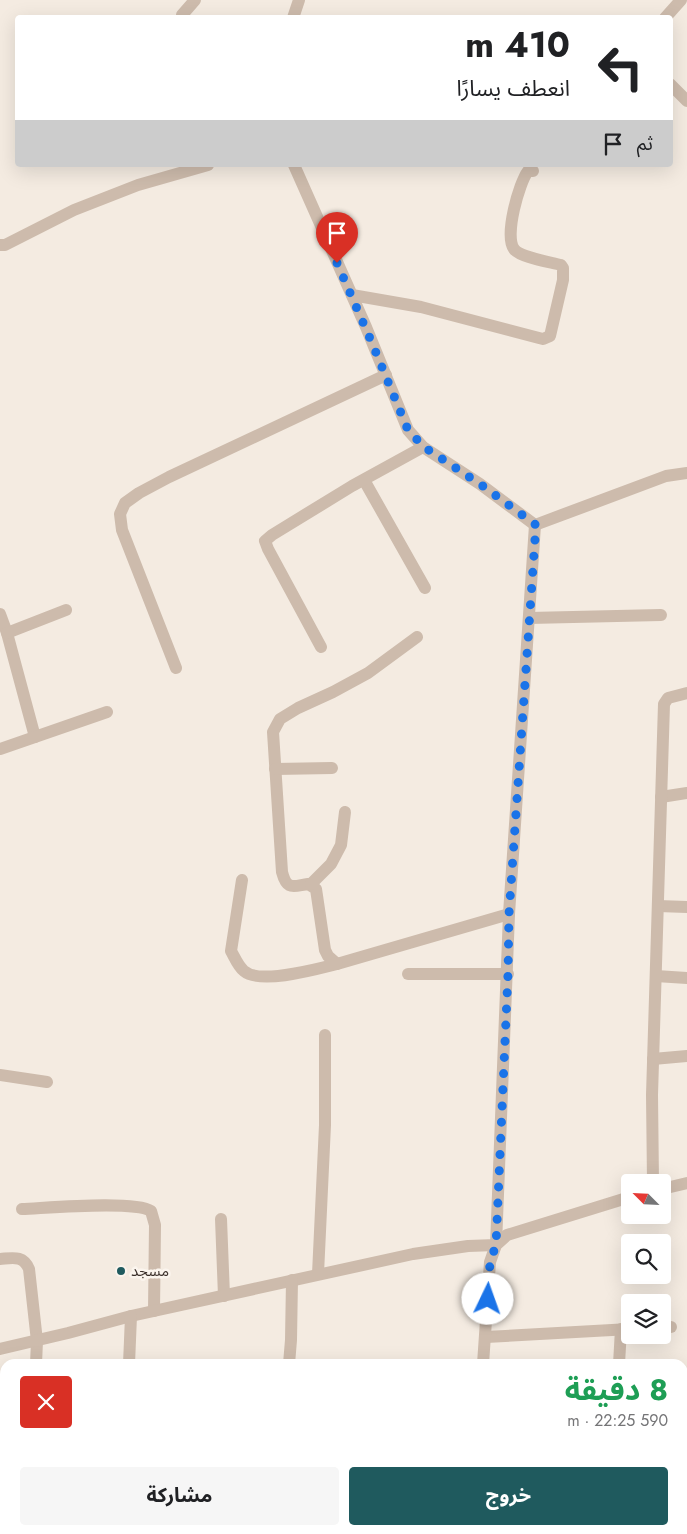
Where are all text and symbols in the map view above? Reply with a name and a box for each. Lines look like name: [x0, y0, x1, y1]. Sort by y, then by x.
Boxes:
text: 410 m: [465, 20, 570, 70]
icon: left: [588, 35, 653, 100]
text: انعطف يسارًا: [457, 72, 570, 104]
icon: arrive: [599, 130, 627, 158]
text: ثم: [637, 130, 653, 157]
pin: [316, 212, 358, 263]
icon: arrive: [323, 219, 351, 247]
north arrow: [621, 1174, 671, 1224]
map controls: [621, 1174, 671, 1344]
button: search: [621, 1234, 671, 1284]
place label: مسجد: [131, 1260, 169, 1282]
marker: مسجد: [115, 1265, 127, 1277]
position arrow: [461, 1272, 513, 1324]
button: layers: [621, 1294, 671, 1344]
text: 8 دقيقة: [565, 1368, 668, 1411]
button: close: [20, 1376, 72, 1428]
text: 590 m · 22:25: [567, 1409, 668, 1432]
button: مشاركة: [20, 1467, 339, 1525]
button: خروج: [349, 1467, 668, 1525]

